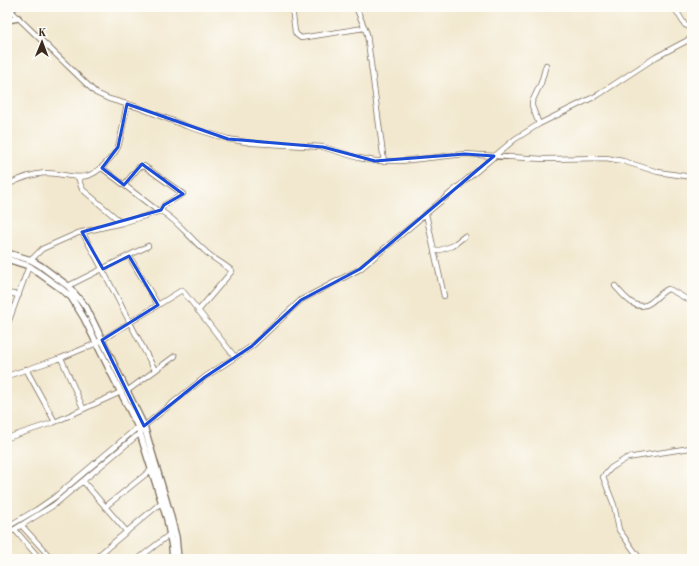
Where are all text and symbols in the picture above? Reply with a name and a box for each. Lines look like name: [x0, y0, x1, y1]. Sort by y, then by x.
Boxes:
north arrow: [22, 22, 62, 62]
text: K: [38, 28, 47, 39]

